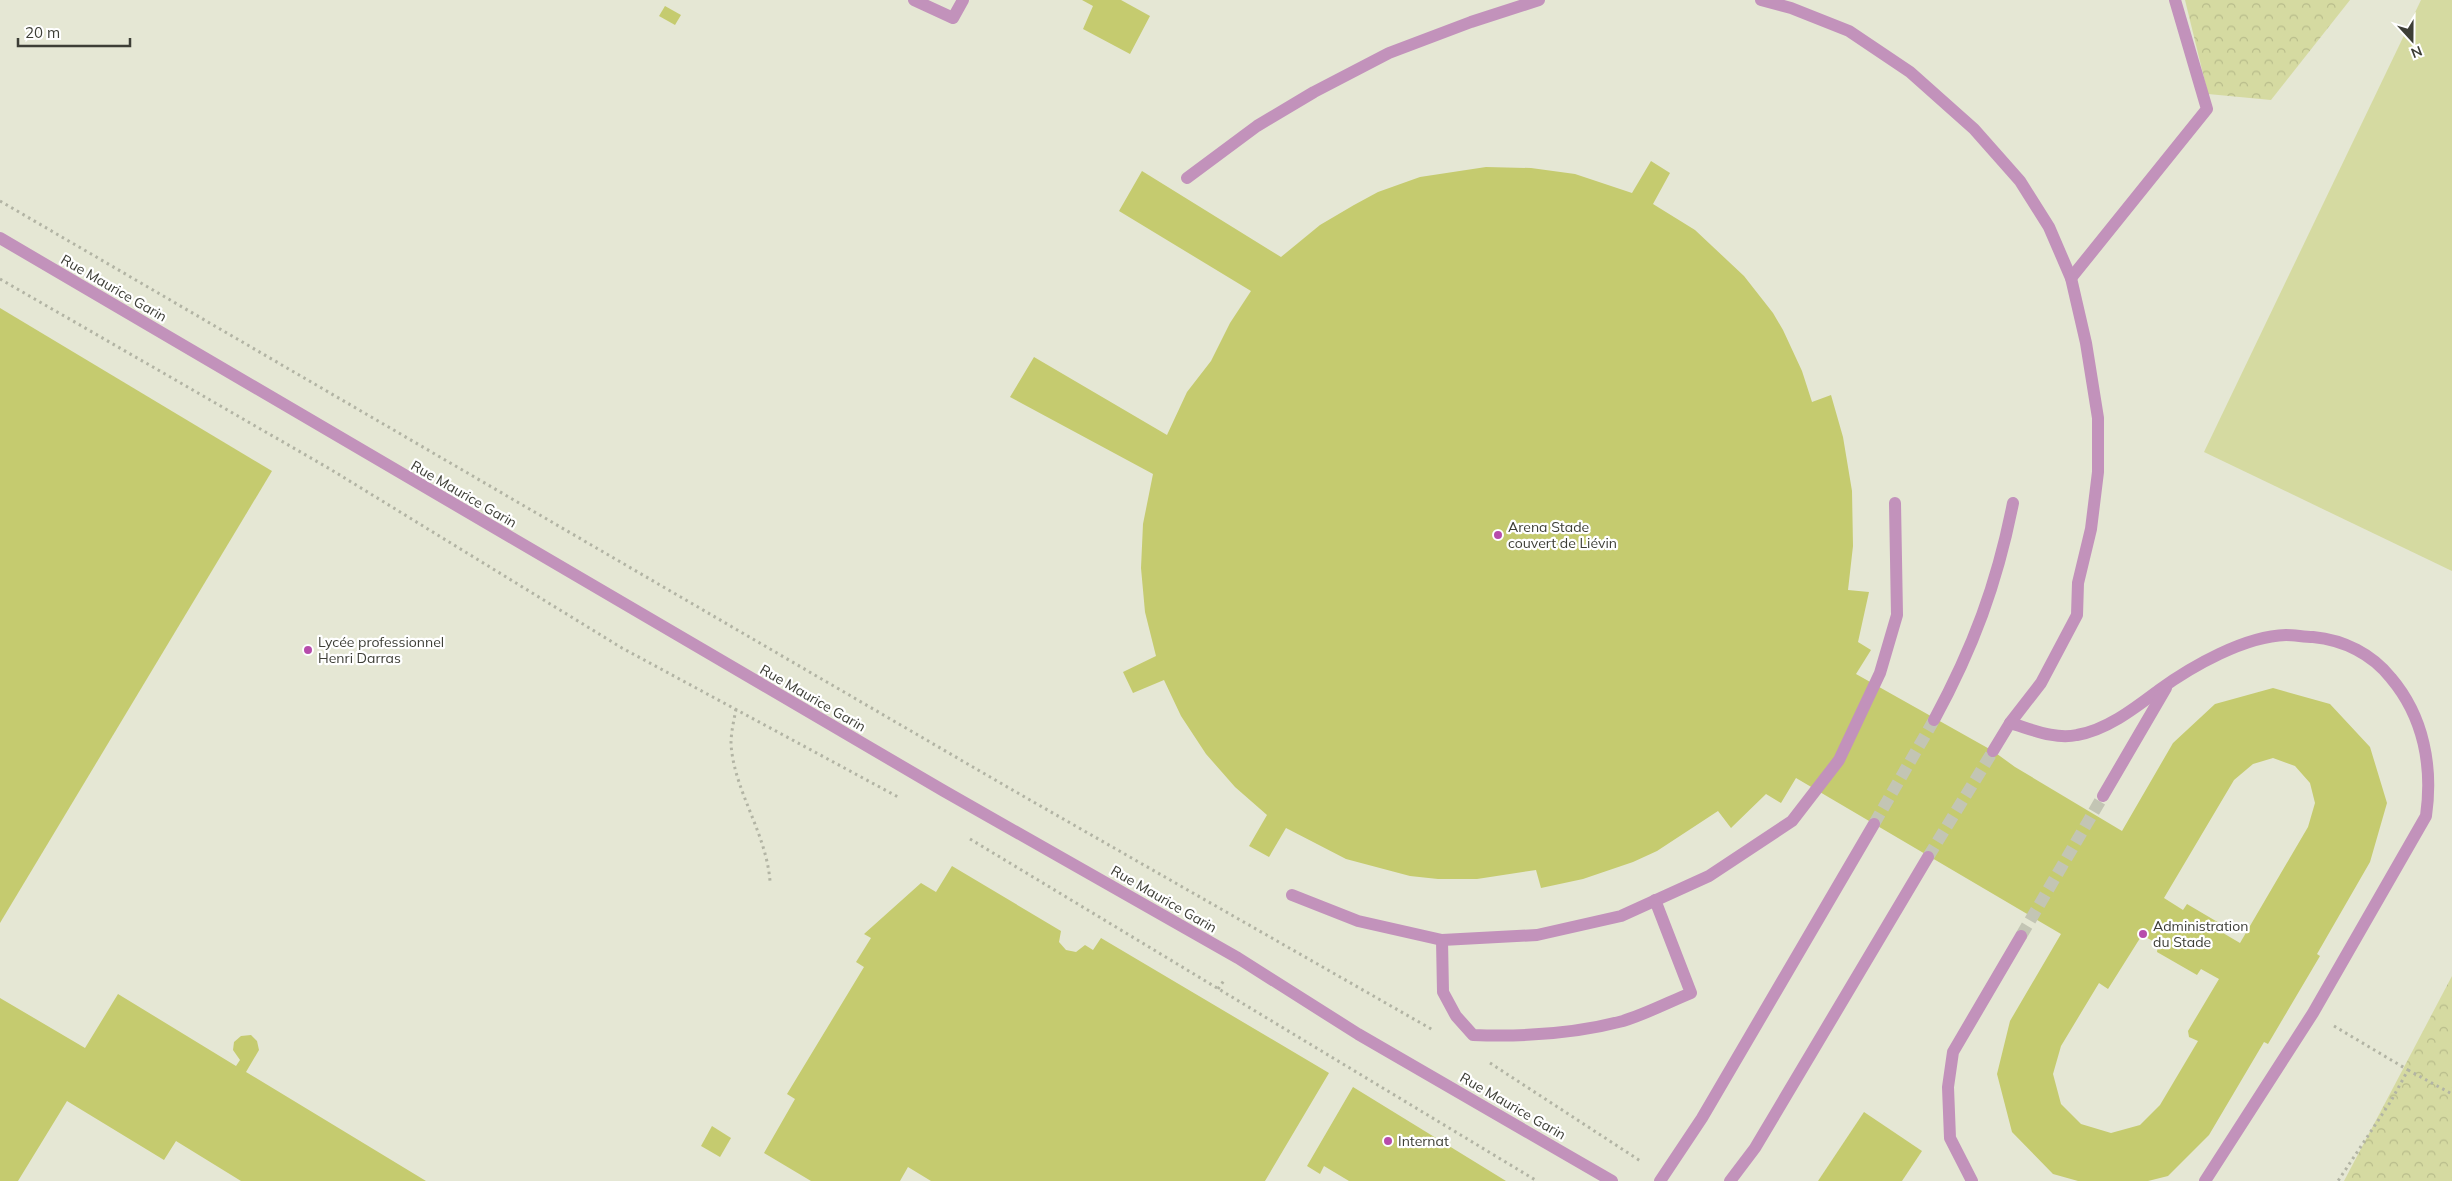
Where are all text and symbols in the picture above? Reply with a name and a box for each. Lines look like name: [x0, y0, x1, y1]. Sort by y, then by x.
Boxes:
scale bar: [18, 15, 130, 47]
north arrow: [2387, 15, 2437, 65]
text: 20 m: [25, 23, 60, 42]
text: N: [2408, 42, 2425, 62]
street label: Rue Maurice Garin: [58, 250, 170, 326]
street label: Rue Maurice Garin: [408, 456, 520, 532]
place label: Arena Stade couvert de Liévin: [1508, 518, 1617, 552]
marker: Arena Stade couvert de Liévin: [1492, 529, 1504, 541]
place label: Lycée professionnel Henri Darras: [318, 633, 444, 667]
marker: Lycée professionnel Henri Darras: [302, 644, 314, 656]
street label: Rue Maurice Garin: [757, 660, 869, 736]
street label: Rue Maurice Garin: [1108, 861, 1220, 937]
place label: Administration du Stade: [2153, 917, 2248, 951]
marker: Administration du Stade: [2137, 928, 2149, 940]
street label: Rue Maurice Garin: [1457, 1068, 1569, 1144]
place label: Internat: [1398, 1132, 1449, 1150]
marker: Internat: [1382, 1135, 1394, 1147]

